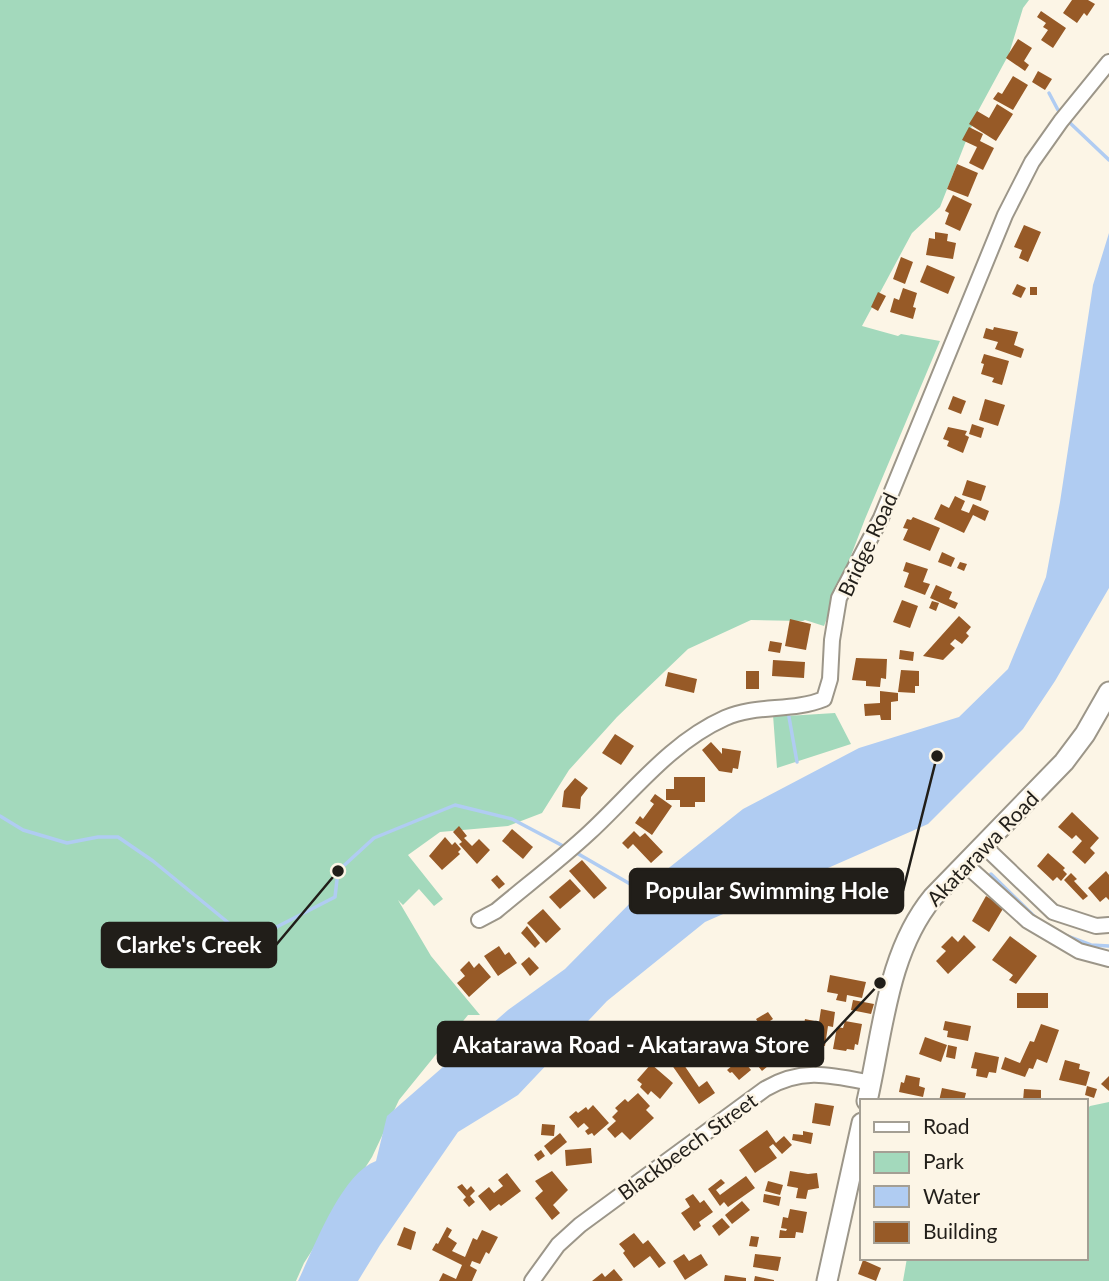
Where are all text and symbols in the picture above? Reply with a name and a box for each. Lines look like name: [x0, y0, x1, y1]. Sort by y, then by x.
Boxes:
street label: Bridge Road: [832, 488, 902, 600]
street label: Akatarawa Road: [921, 785, 1043, 911]
callout: Popular Swimming Hole: [630, 869, 903, 913]
text: Popular Swimming Hole: [645, 876, 889, 904]
callout: Clarke's Creek: [102, 923, 276, 967]
text: Clarke's Creek: [116, 930, 262, 958]
callout: Akatarawa Road - Akatarawa Store: [438, 1022, 823, 1066]
text: Akatarawa Road - Akatarawa Store: [452, 1030, 809, 1058]
street label: Blackbeech Street: [613, 1087, 762, 1205]
legend: [860, 1099, 1088, 1260]
text: Road: [923, 1113, 970, 1138]
text: Park: [923, 1148, 964, 1173]
text: Water: [923, 1183, 980, 1208]
text: Building: [923, 1218, 998, 1243]

